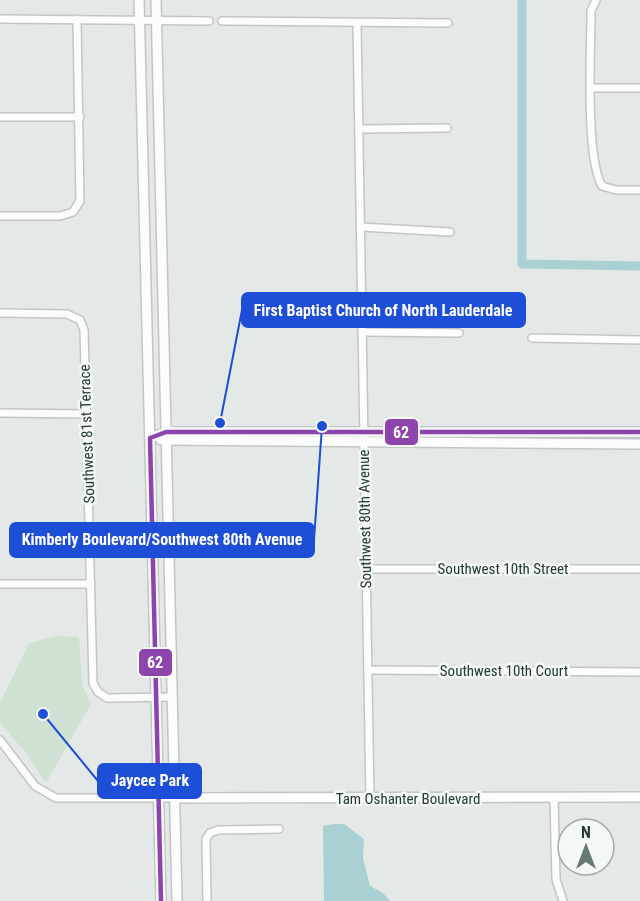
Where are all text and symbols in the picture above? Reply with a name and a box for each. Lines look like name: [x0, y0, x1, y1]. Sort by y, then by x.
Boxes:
callout: First Baptist Church of North Lauderdale: [242, 293, 525, 327]
text: First Baptist Church of North Lauderdale: [254, 301, 513, 320]
street label: Southwest 81st Terrace: [76, 364, 98, 504]
line badge: 62: [384, 418, 419, 446]
text: 62: [393, 423, 409, 442]
street label: Southwest 80th Avenue: [355, 449, 375, 589]
callout: Kimberly Boulevard/Southwest 80th Avenue: [10, 523, 314, 557]
text: Kimberly Boulevard/Southwest 80th Avenue: [22, 530, 303, 549]
street label: Southwest 10th Street: [438, 560, 568, 578]
line badge: 62: [138, 648, 173, 677]
text: 62: [147, 653, 163, 672]
street label: Southwest 10th Court: [440, 662, 568, 680]
callout: Jaycee Park: [98, 764, 201, 798]
text: Jaycee Park: [111, 771, 189, 790]
street label: Tam Oshanter Boulevard: [336, 790, 480, 808]
north arrow: [556, 817, 616, 877]
text: N: [581, 823, 591, 842]

